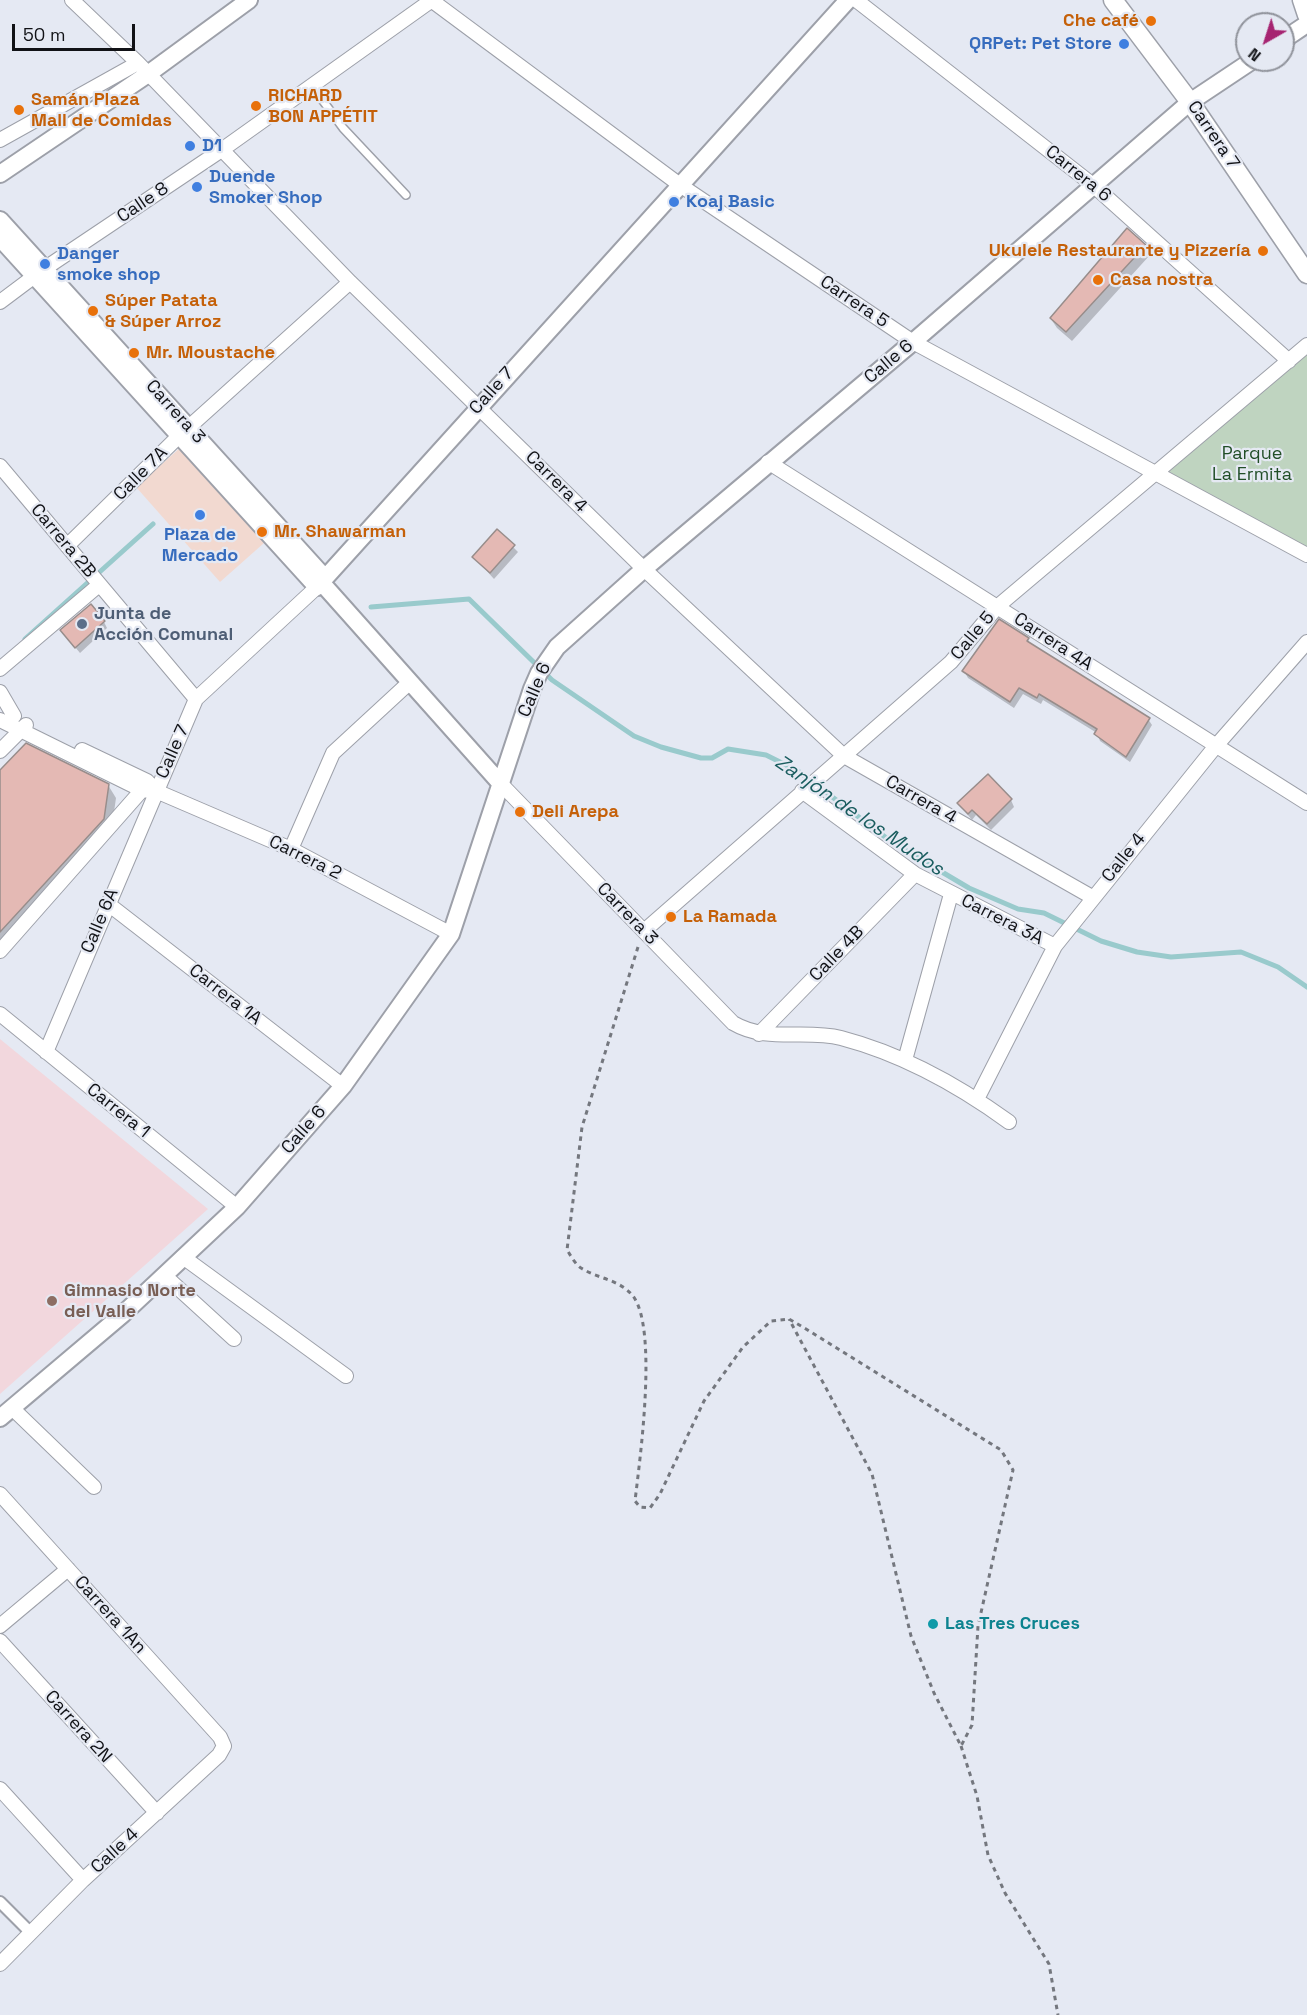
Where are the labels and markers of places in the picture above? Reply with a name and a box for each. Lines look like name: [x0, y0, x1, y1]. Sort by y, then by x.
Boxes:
place label: Che café: [1063, 10, 1139, 32]
marker: Che café: [1144, 14, 1158, 28]
place label: QRPet: Pet Store: [969, 33, 1112, 55]
marker: QRPet: Pet Store: [1117, 37, 1131, 51]
place label: RICHARD BON APPÉTIT: [268, 85, 378, 128]
place label: Samán Plaza Mall de Comidas: [31, 89, 172, 132]
marker: RICHARD BON APPÉTIT: [249, 99, 263, 113]
marker: Samán Plaza Mall de Comidas: [12, 103, 26, 117]
place label: D1: [202, 135, 222, 157]
marker: D1: [183, 139, 197, 153]
place label: Duende Smoker Shop: [209, 166, 322, 208]
marker: Duende Smoker Shop: [190, 180, 204, 194]
place label: Koaj Basic: [686, 191, 775, 213]
marker: Koaj Basic: [667, 195, 681, 209]
place label: Ukulele Restaurante y Pizzería: [989, 240, 1251, 262]
place label: Danger smoke shop: [57, 243, 160, 286]
marker: Ukulele Restaurante y Pizzería: [1256, 244, 1270, 258]
marker: Danger smoke shop: [38, 257, 52, 271]
place label: Casa nostra: [1110, 269, 1213, 291]
marker: Casa nostra: [1091, 273, 1105, 287]
place label: Súper Patata & Súper Arroz: [105, 290, 221, 332]
marker: Súper Patata & Súper Arroz: [86, 304, 100, 318]
place label: Mr. Moustache: [146, 342, 275, 364]
marker: Mr. Moustache: [127, 346, 141, 360]
marker: Plaza de Mercado: [193, 508, 207, 522]
place label: Mr. Shawarman: [274, 521, 406, 543]
place label: Plaza de Mercado: [162, 524, 238, 566]
marker: Mr. Shawarman: [255, 525, 269, 539]
place label: Junta de Acción Comunal: [94, 603, 233, 646]
marker: Junta de Acción Comunal: [75, 617, 89, 631]
place label: Deli Arepa: [532, 801, 619, 823]
marker: Deli Arepa: [513, 805, 527, 819]
place label: La Ramada: [683, 906, 777, 928]
marker: La Ramada: [664, 910, 678, 924]
place label: Gimnasio Norte del Valle: [64, 1280, 196, 1322]
marker: Gimnasio Norte del Valle: [45, 1294, 59, 1308]
place label: Las Tres Cruces: [945, 1613, 1080, 1635]
marker: Las Tres Cruces: [926, 1617, 940, 1631]

